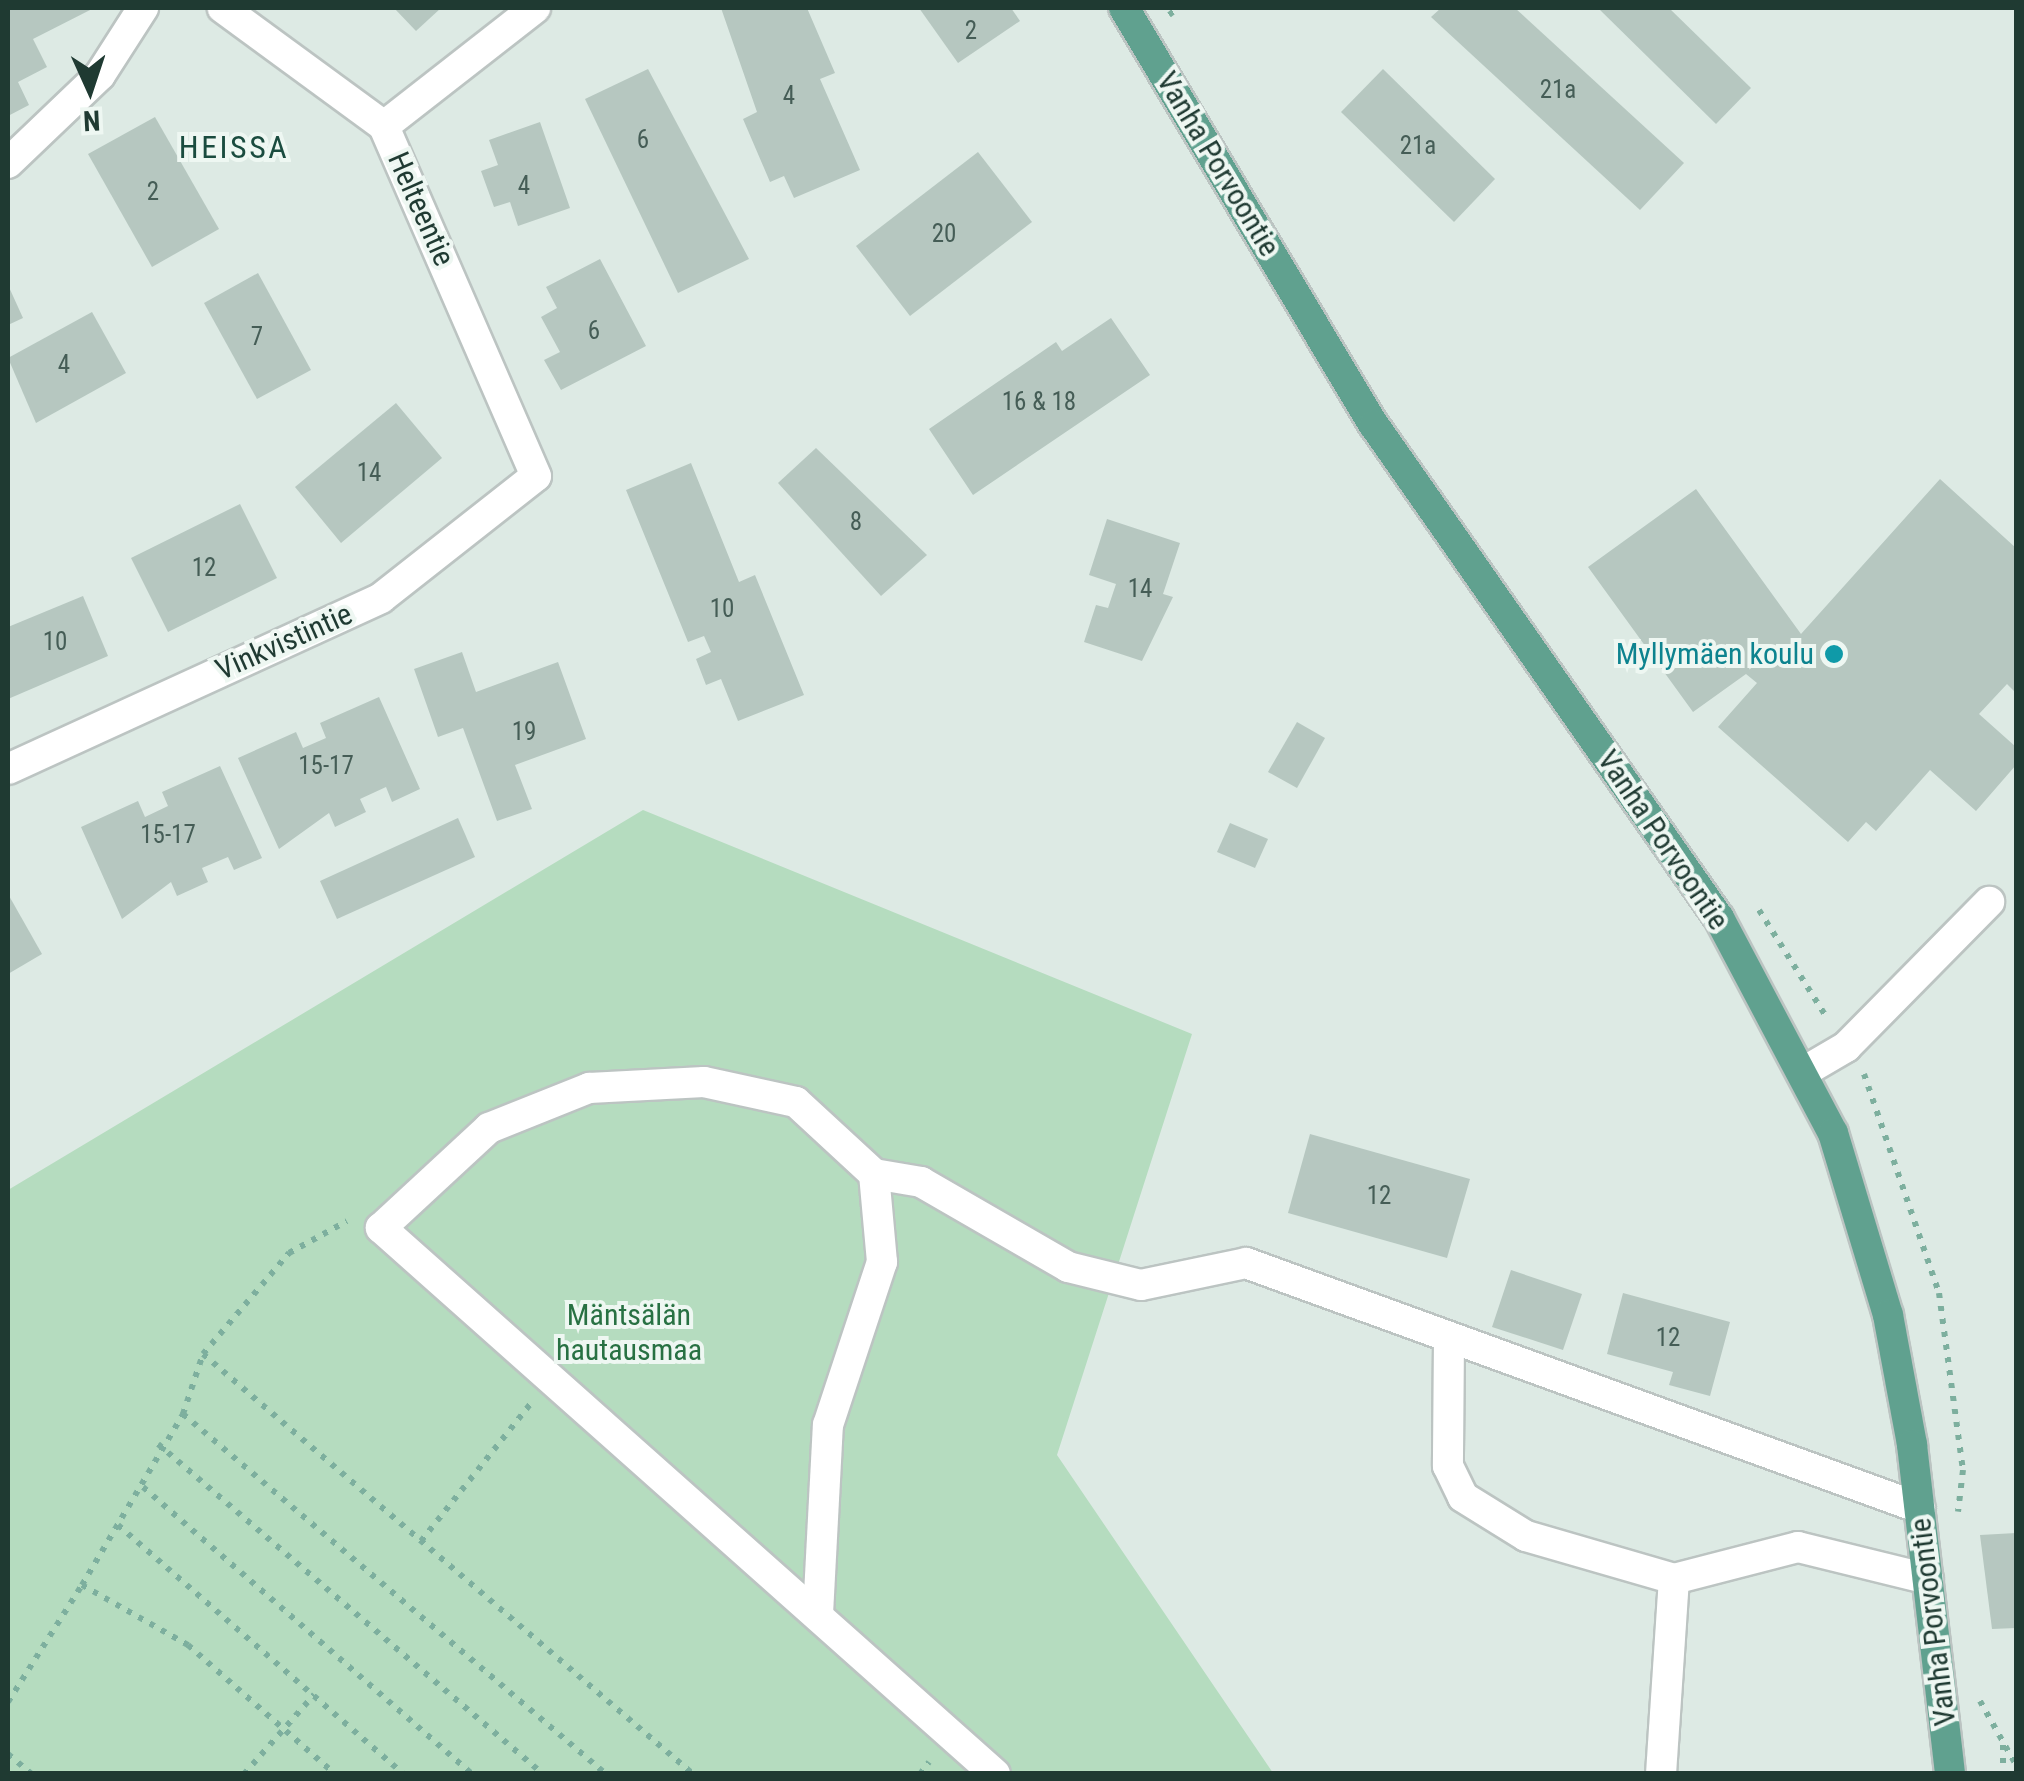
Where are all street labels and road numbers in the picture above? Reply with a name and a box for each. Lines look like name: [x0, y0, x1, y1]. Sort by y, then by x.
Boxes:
street label: Vanha Porvoontie: [1149, 65, 1287, 263]
street label: Helteentie: [380, 146, 462, 272]
street label: Vinkvistintie: [210, 596, 358, 688]
street label: Vanha Porvoontie: [1590, 743, 1736, 937]
street label: Vanha Porvoontie: [1902, 1516, 1964, 1728]

